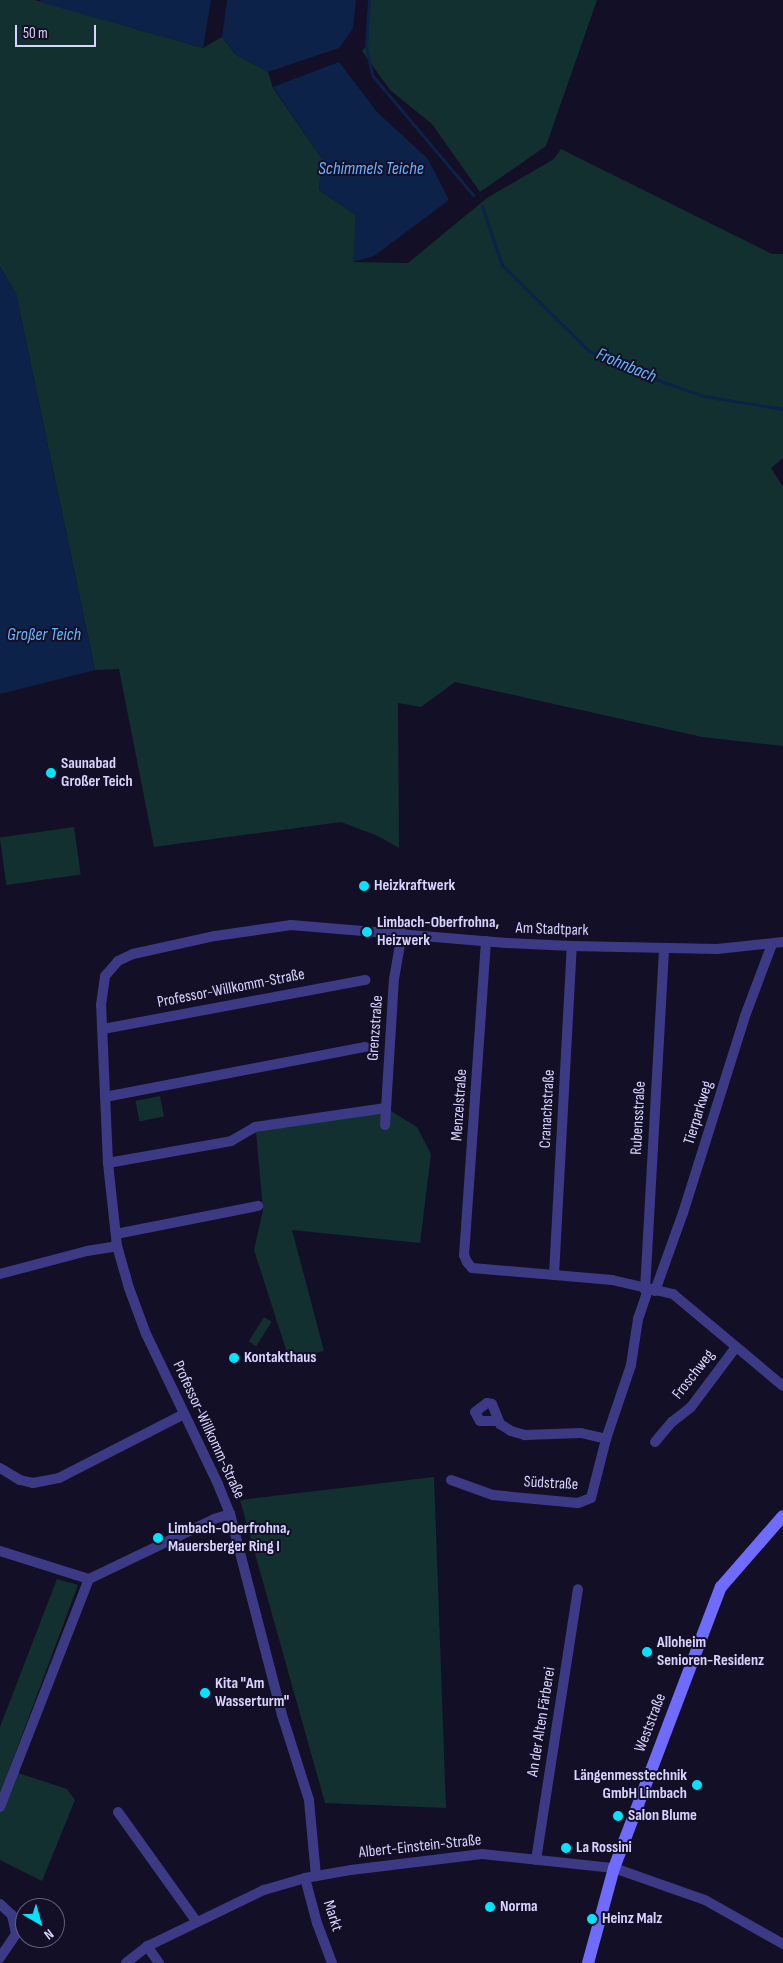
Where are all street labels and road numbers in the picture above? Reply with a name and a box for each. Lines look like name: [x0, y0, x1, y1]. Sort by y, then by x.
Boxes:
street label: Am Stadtpark: [515, 919, 589, 941]
street label: Professor-Willkomm-Straße: [156, 965, 306, 1013]
street label: Grenzstraße: [364, 995, 388, 1061]
street label: Menzelstraße: [448, 1068, 472, 1142]
street label: Cranachstraße: [536, 1069, 560, 1149]
street label: Tierparkweg: [680, 1079, 718, 1147]
street label: Rubensstraße: [627, 1081, 651, 1155]
street label: Froschweg: [669, 1346, 719, 1404]
street label: Professor-Willkomm-Straße: [168, 1358, 248, 1502]
street label: Südstraße: [523, 1473, 579, 1495]
street label: An der Alten Färberei: [524, 1666, 560, 1778]
street label: Weststraße: [631, 1691, 671, 1755]
street label: Albert-Einstein-Straße: [358, 1831, 482, 1863]
street label: Markt: [318, 1898, 346, 1934]

